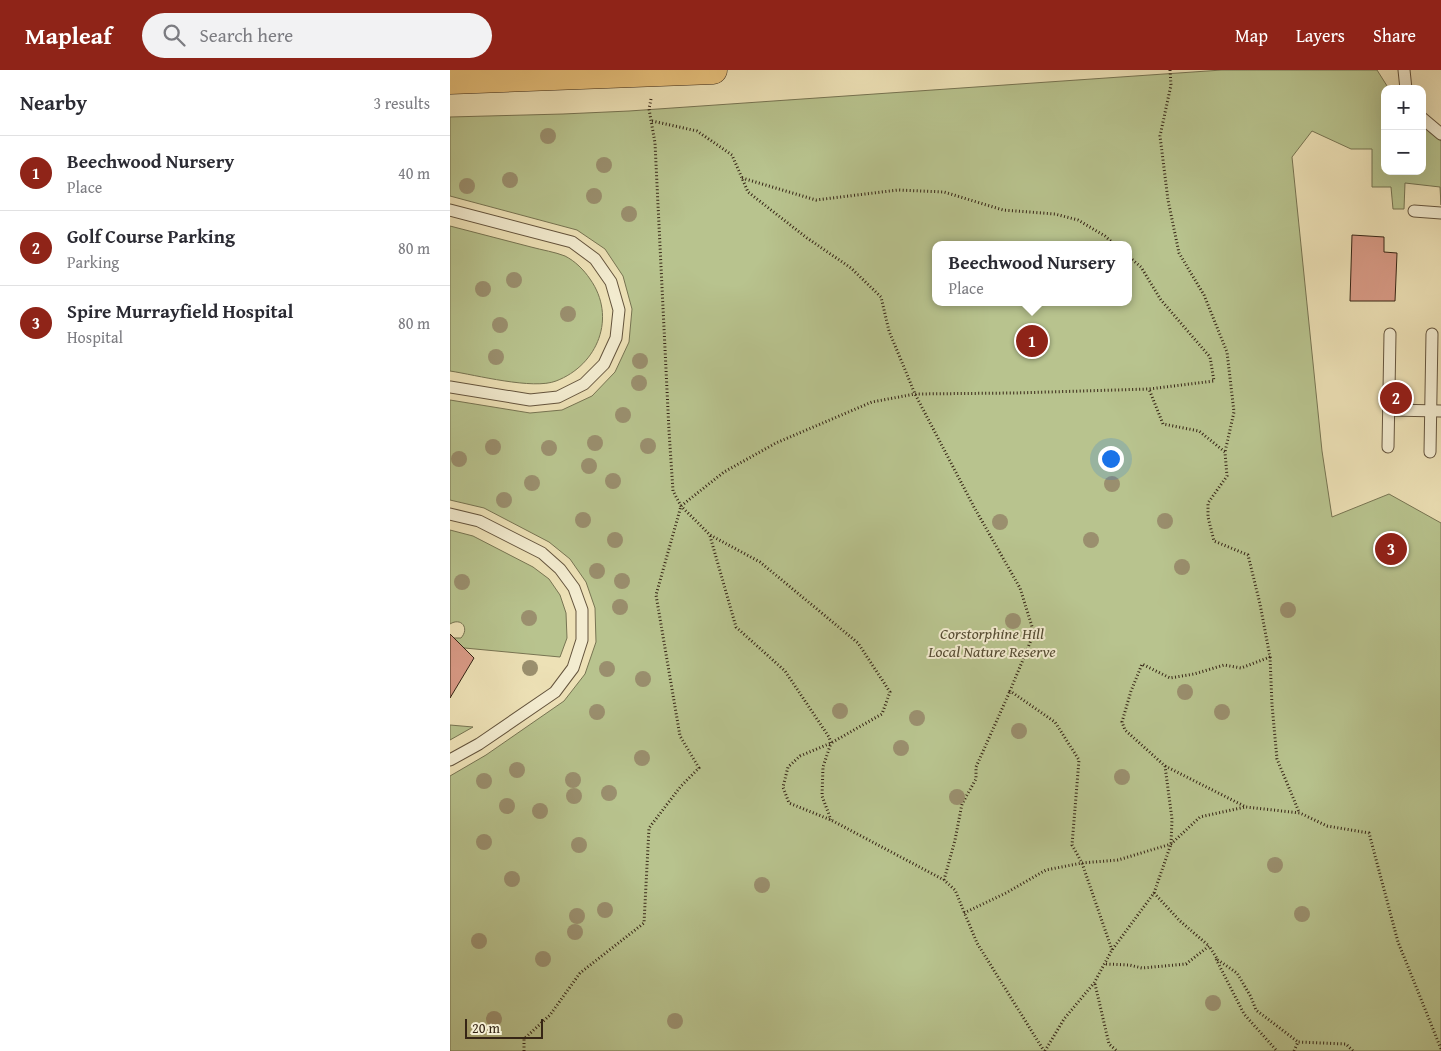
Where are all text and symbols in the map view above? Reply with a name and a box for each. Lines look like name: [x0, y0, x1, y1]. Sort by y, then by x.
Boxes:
search box: [142, 13, 492, 58]
text: Mapleaf: [25, 18, 112, 53]
icon: search: [160, 21, 188, 49]
text: Search here: [200, 21, 293, 49]
text: Map: [1235, 22, 1268, 49]
text: Layers: [1296, 22, 1345, 49]
text: Share: [1373, 22, 1416, 49]
map controls: [1381, 85, 1426, 175]
button: +: [1381, 85, 1426, 130]
text: Nearby: [20, 87, 87, 118]
text: 3 results: [373, 91, 430, 115]
button: −: [1381, 130, 1426, 175]
text: Beechwood Nursery: [67, 147, 234, 175]
text: 1: [32, 161, 40, 185]
text: 40 m: [398, 161, 430, 185]
text: Place: [67, 175, 102, 199]
text: Golf Course Parking: [67, 222, 235, 250]
text: 2: [32, 236, 40, 260]
text: 80 m: [398, 236, 430, 260]
popup: [932, 241, 1132, 306]
text: Beechwood Nursery: [948, 248, 1116, 276]
text: Parking: [67, 250, 119, 274]
text: Place: [948, 276, 984, 300]
text: Spire Murrayfield Hospital: [67, 297, 293, 325]
text: 3: [32, 311, 40, 335]
text: 80 m: [398, 311, 430, 335]
pin: 1: [1016, 322, 1048, 360]
text: Hospital: [67, 325, 123, 349]
pin: 2: [1380, 379, 1412, 417]
your location: [1098, 446, 1124, 472]
pin: 3: [1375, 530, 1407, 568]
park label: Corstorphine Hill Local Nature Reserve: [927, 621, 1056, 663]
scale bar: [465, 1016, 542, 1039]
text: 20 m: [472, 1018, 500, 1038]

